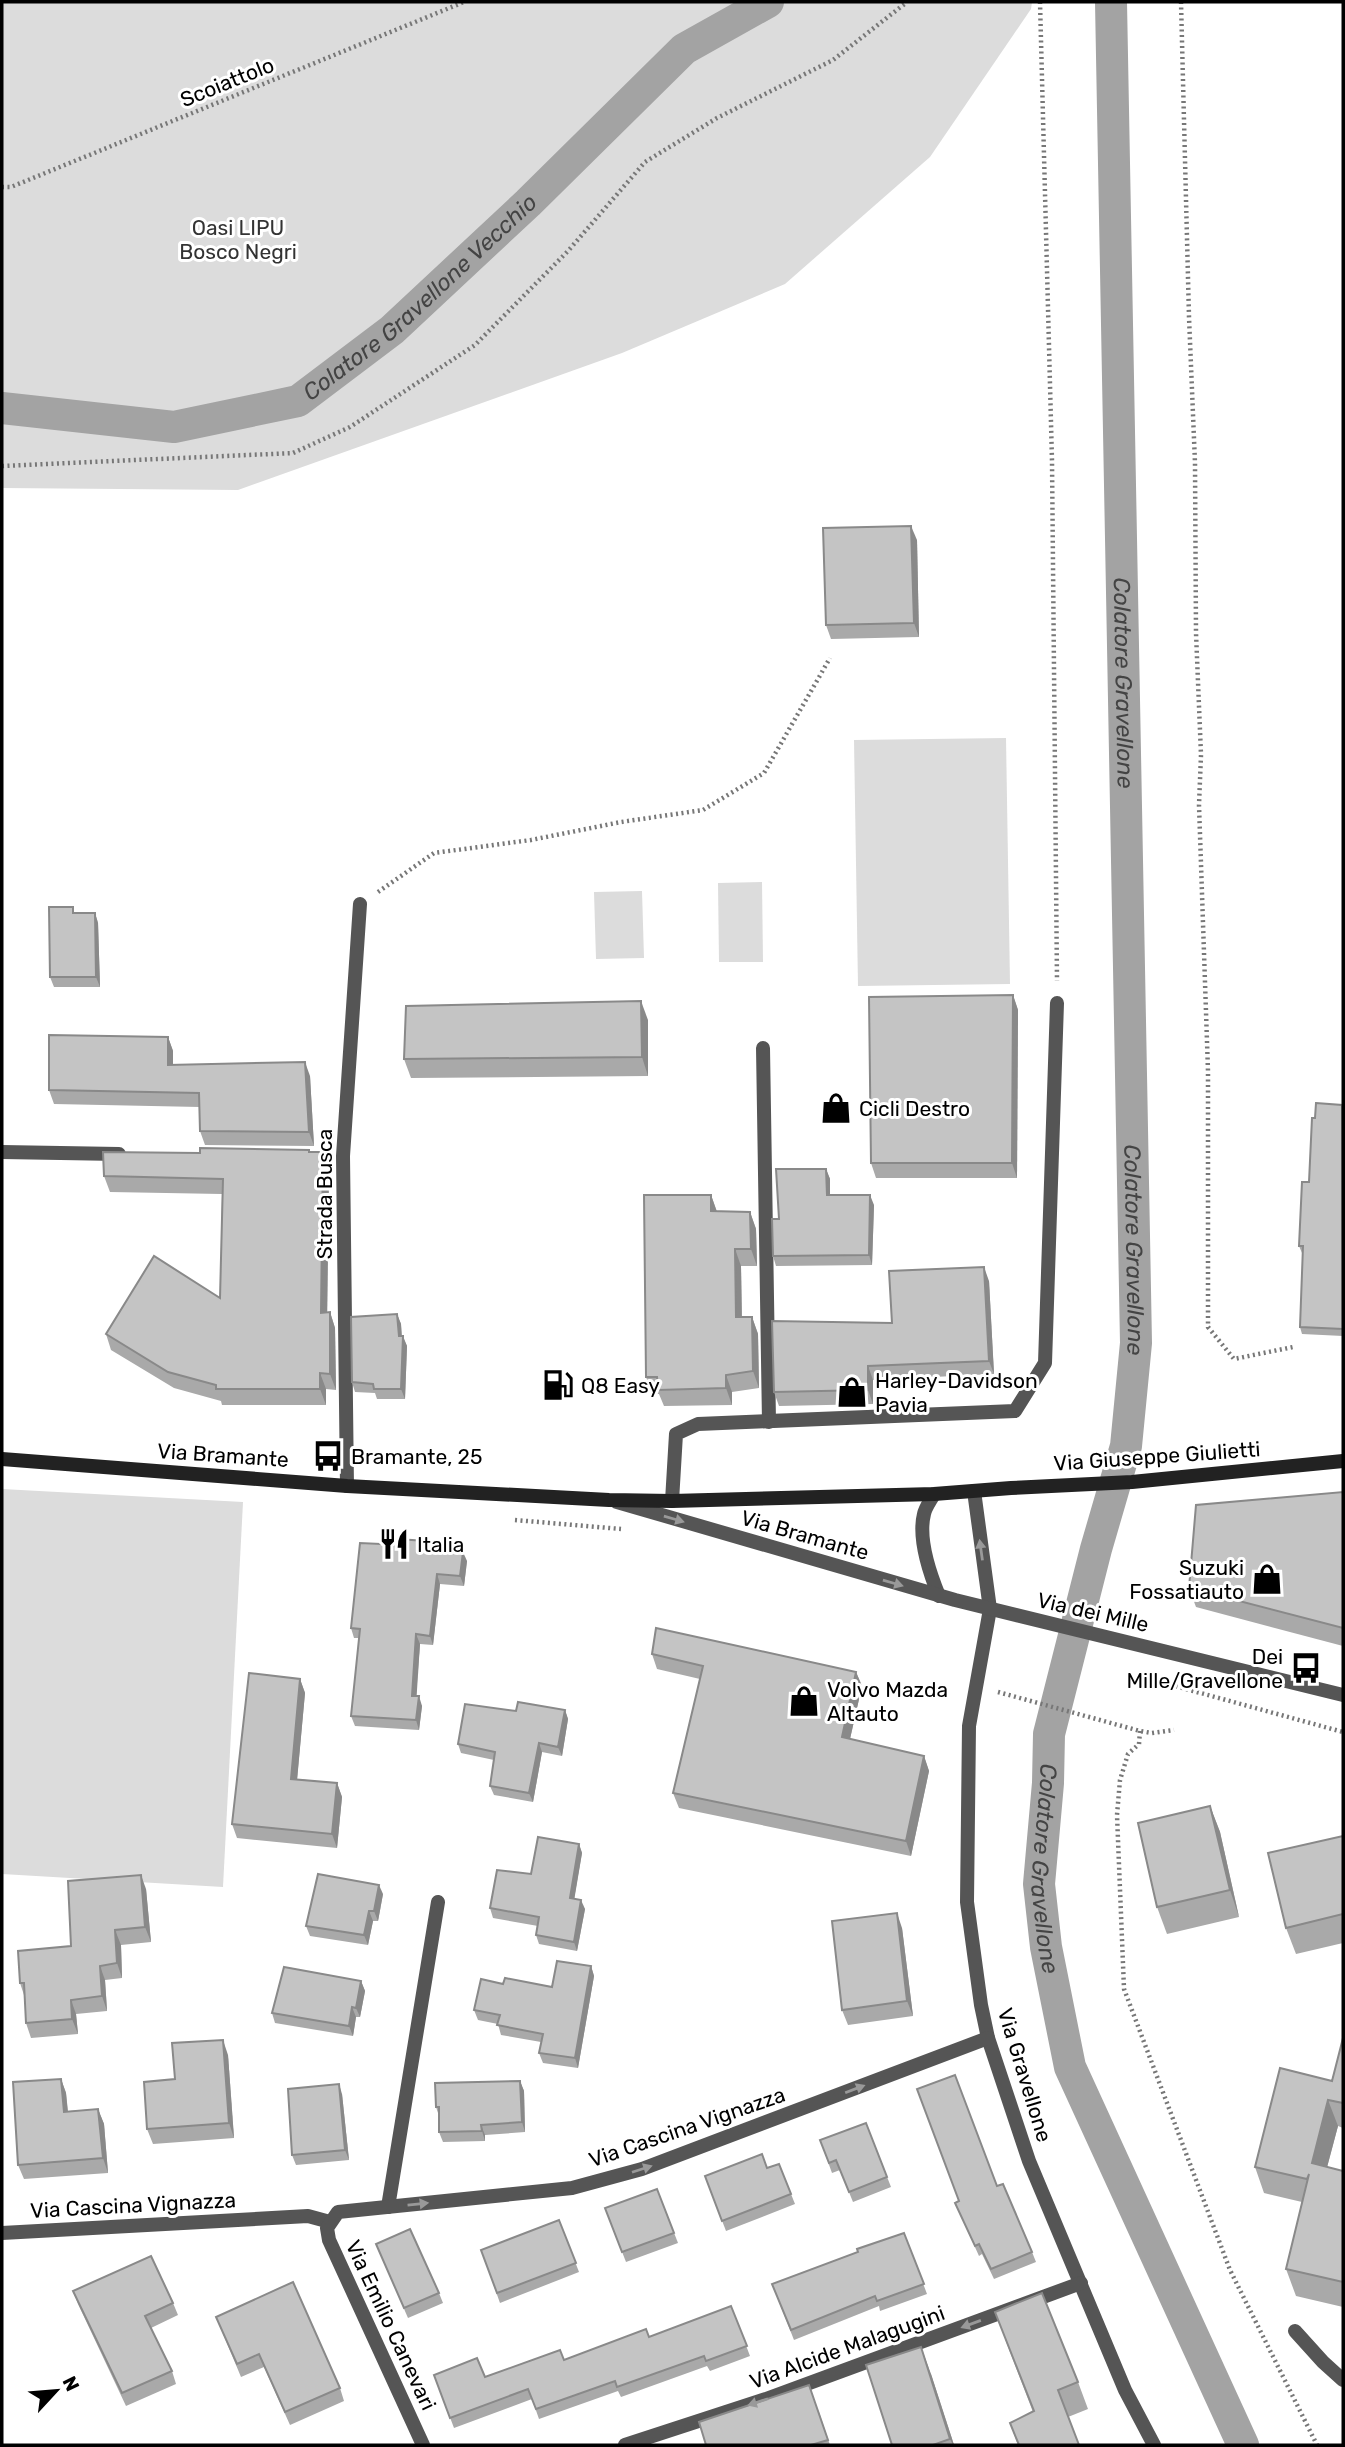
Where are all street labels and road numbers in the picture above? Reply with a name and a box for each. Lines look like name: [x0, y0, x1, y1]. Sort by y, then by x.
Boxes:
street label: Scoiattolo: [176, 52, 278, 112]
street label: Strada Busca: [312, 1129, 337, 1259]
street label: Via Giuseppe Giulietti: [1053, 1436, 1261, 1476]
street label: Via Bramante: [156, 1438, 290, 1472]
street label: Via Bramante: [738, 1505, 872, 1565]
street label: Via dei Mille: [1035, 1587, 1151, 1637]
street label: Via Gravellone: [993, 2005, 1057, 2145]
street label: Via Cascina Vignazza: [586, 2082, 788, 2172]
street label: Via Cascina Vignazza: [30, 2187, 236, 2223]
street label: Via Emilio Canevari: [341, 2236, 441, 2414]
street label: Via Alcide Malagugini: [746, 2300, 948, 2394]

